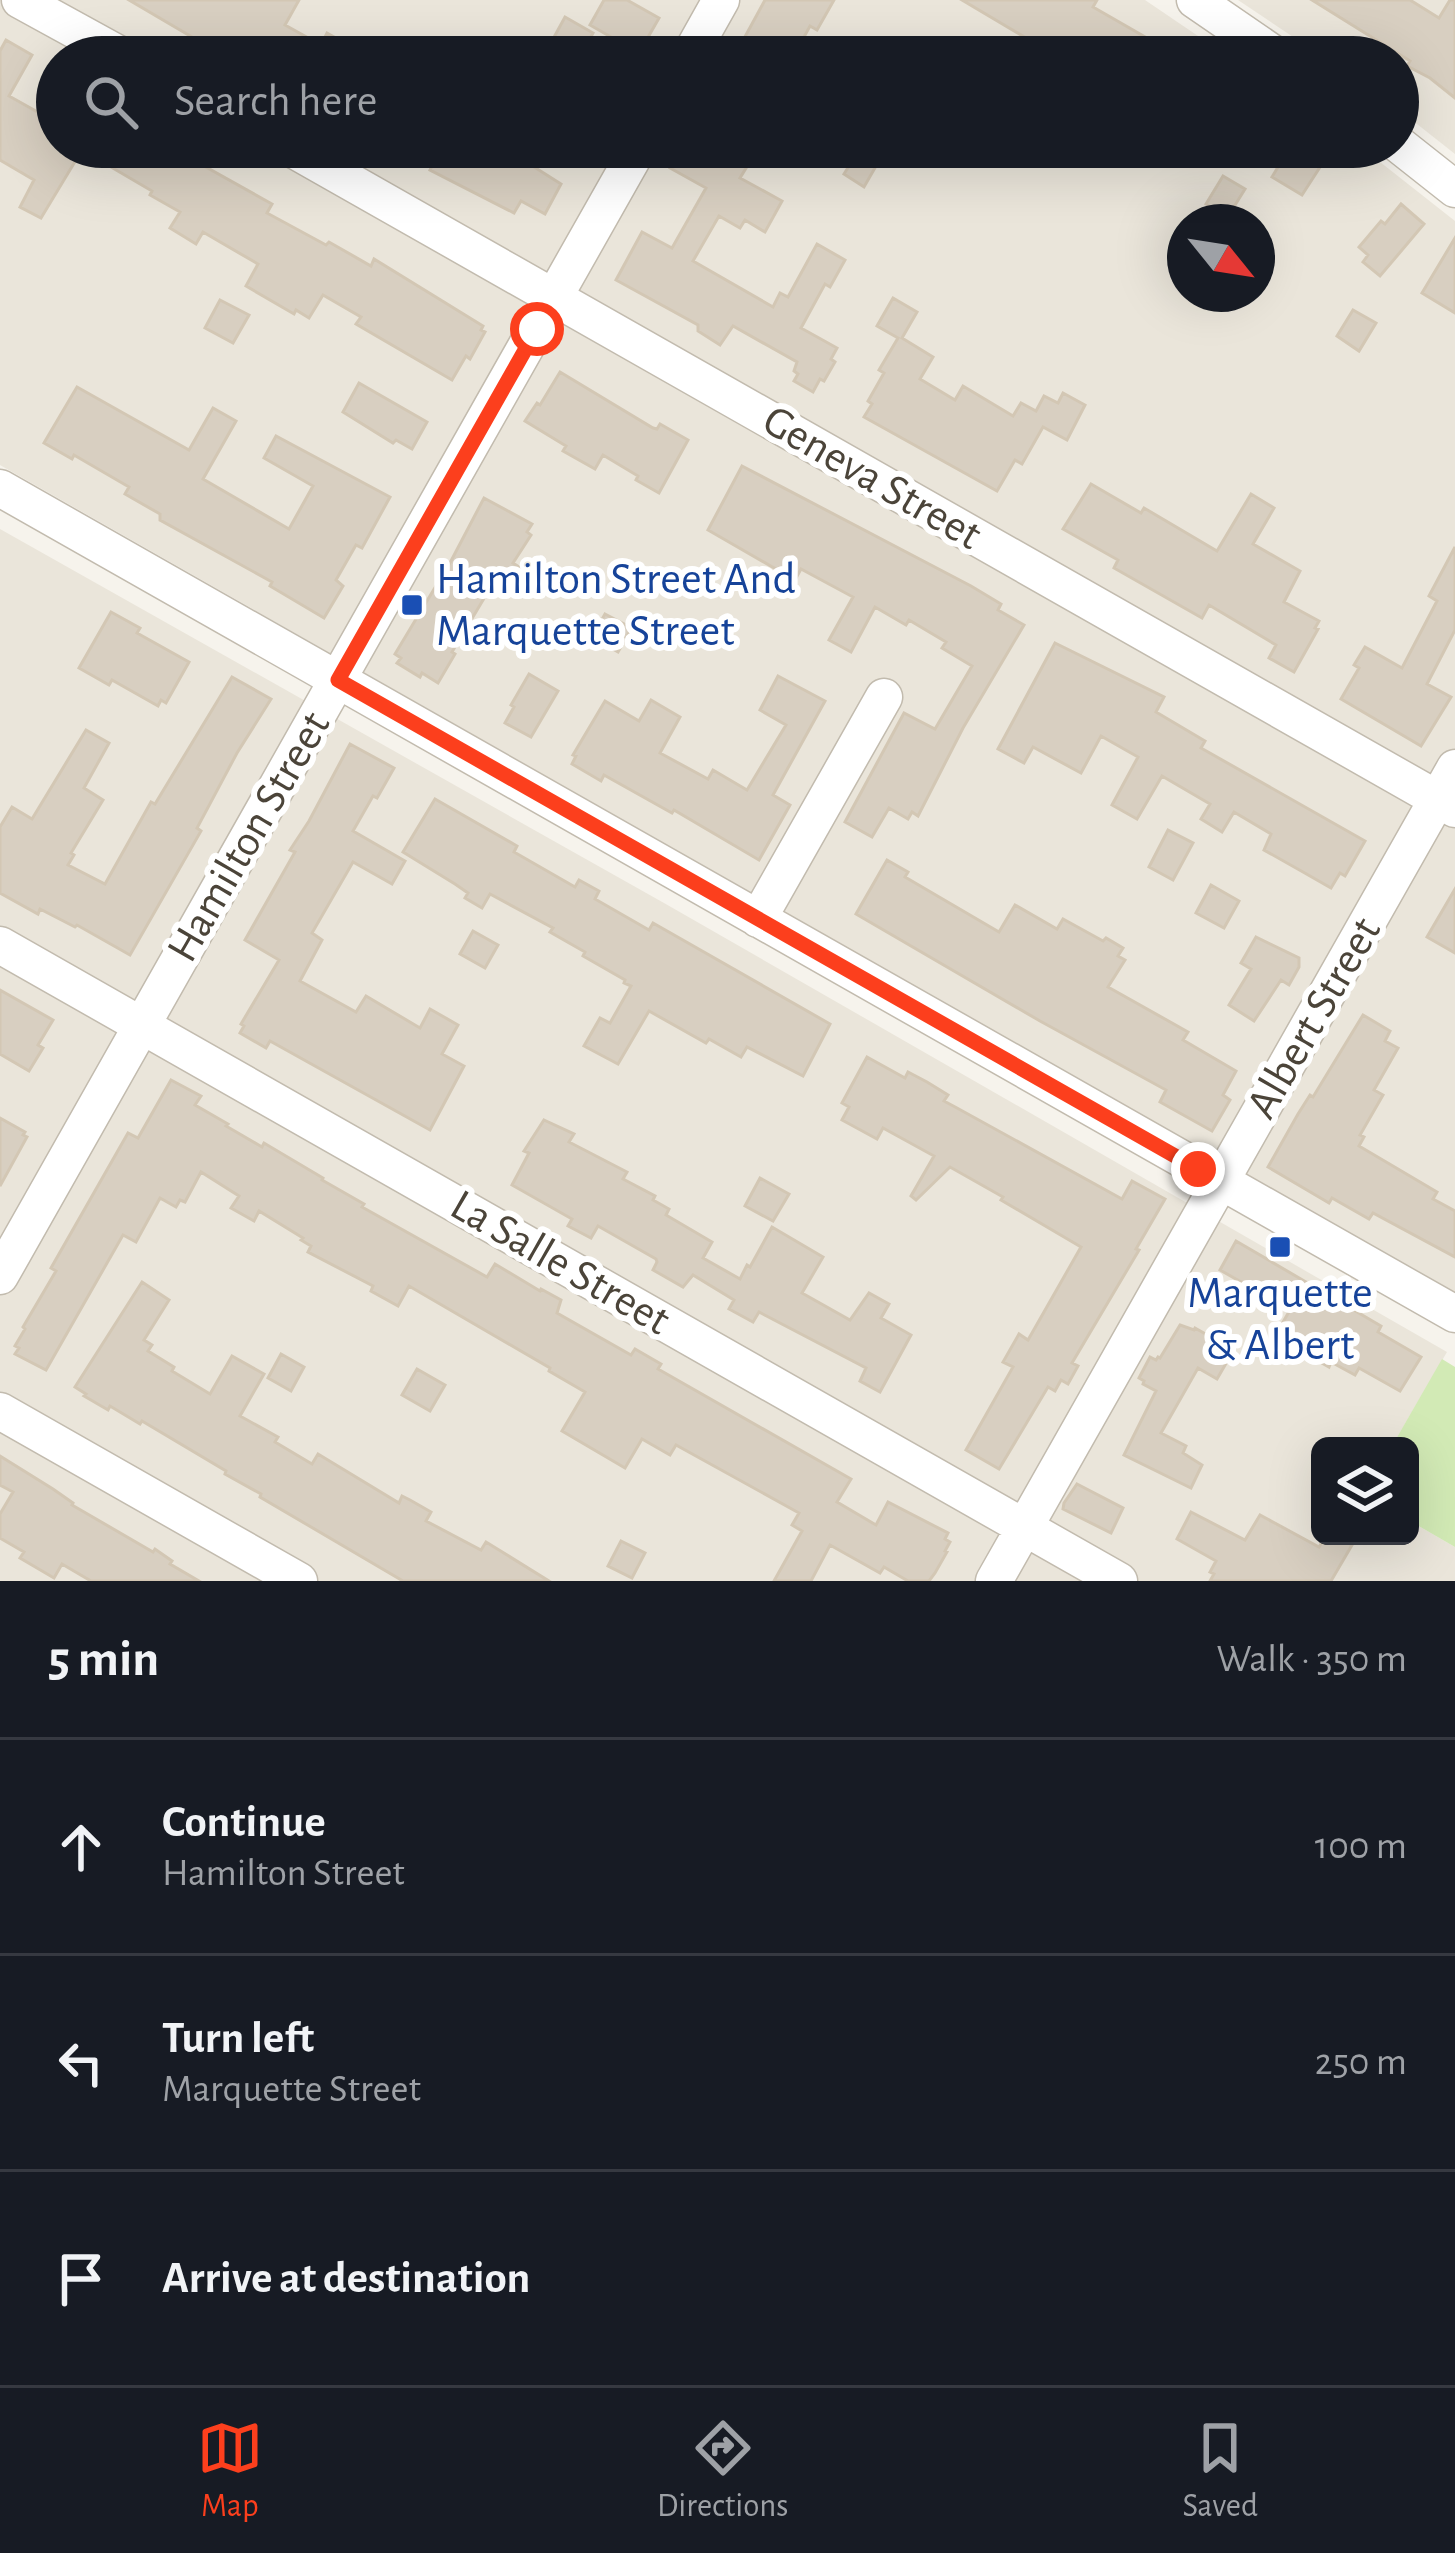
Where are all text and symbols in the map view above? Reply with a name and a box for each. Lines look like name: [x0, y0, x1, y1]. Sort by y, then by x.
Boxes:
search box: [36, 36, 1419, 168]
icon: search: [78, 69, 144, 135]
text: Search here: [174, 79, 377, 124]
north arrow: [1167, 204, 1275, 312]
route start: [510, 302, 564, 356]
street label: Geneva Street: [755, 398, 989, 558]
place label: Hamilton Street And Marquette Street: [436, 557, 796, 654]
marker: Hamilton Street And Marquette Street: [399, 592, 425, 618]
street label: Hamilton Street: [159, 704, 339, 970]
street label: Albert Street: [1239, 910, 1389, 1126]
route end: [1171, 1142, 1225, 1196]
street label: La Salle Street: [443, 1182, 677, 1344]
marker: Marquette & Albert: [1267, 1234, 1293, 1260]
place label: Marquette & Albert: [1187, 1271, 1373, 1368]
map controls: [1311, 1437, 1419, 1545]
button: layers: [1311, 1437, 1419, 1545]
text: 5 min: [48, 1634, 159, 1685]
text: Walk · 350 m: [1216, 1640, 1407, 1679]
text: Continue: [162, 1800, 326, 1845]
icon: ahead: [48, 1814, 114, 1880]
text: 100 m: [1315, 1827, 1407, 1866]
text: Hamilton Street: [162, 1854, 405, 1893]
text: Turn left: [162, 2016, 314, 2061]
icon: left: [48, 2030, 114, 2096]
text: 250 m: [1315, 2043, 1407, 2082]
text: Marquette Street: [162, 2070, 421, 2109]
icon: arrive: [48, 2246, 114, 2312]
text: Arrive at destination: [162, 2256, 530, 2301]
tab: Map: [197, 2415, 263, 2527]
tab: Directions: [657, 2415, 788, 2527]
tab: Saved: [1182, 2415, 1258, 2527]

